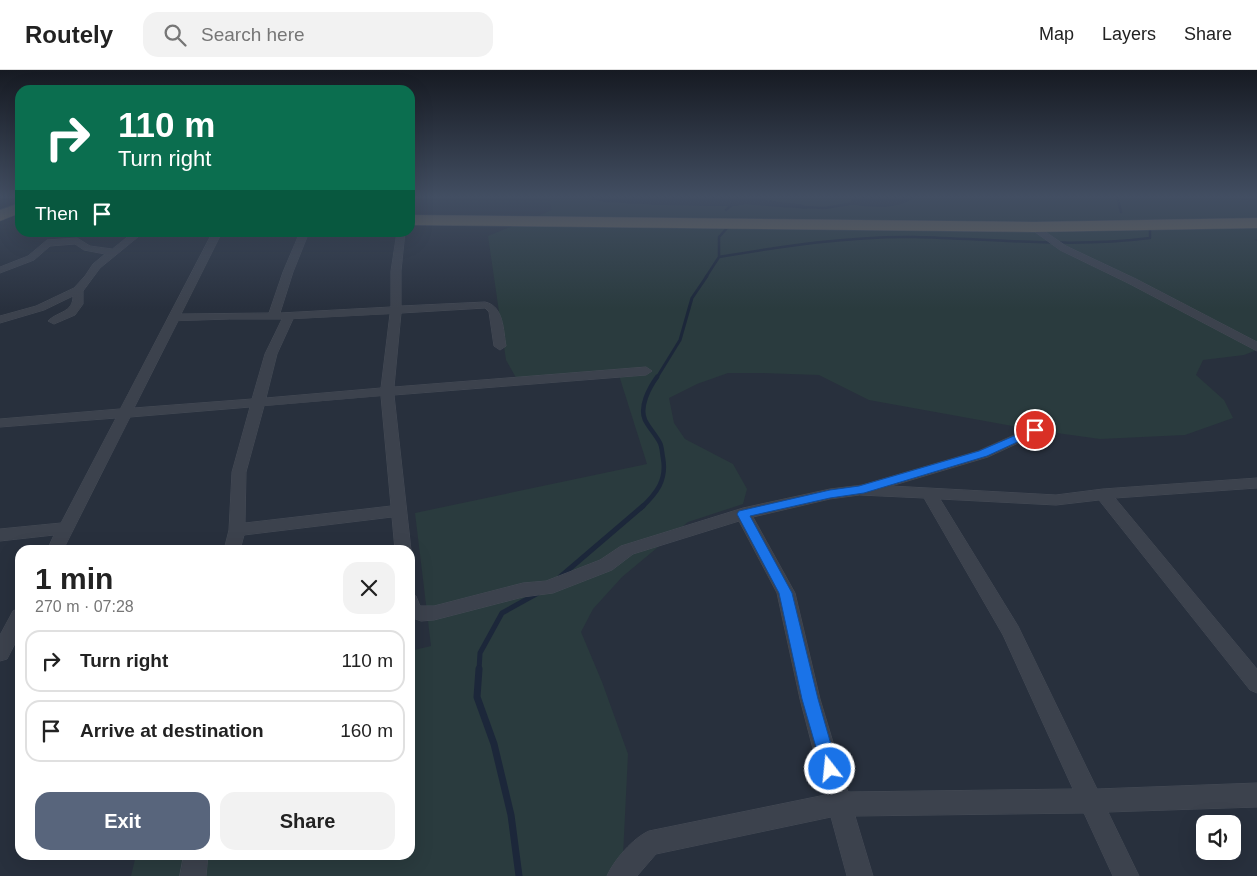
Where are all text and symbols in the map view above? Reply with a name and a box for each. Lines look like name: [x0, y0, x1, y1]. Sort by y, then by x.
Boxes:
search box: [143, 12, 493, 57]
text: Routely: [25, 21, 113, 48]
icon: search: [161, 21, 189, 49]
text: Search here: [201, 24, 305, 45]
text: Map: [1039, 24, 1074, 44]
text: Layers: [1102, 24, 1156, 44]
text: Share: [1184, 24, 1232, 44]
icon: right: [35, 105, 100, 170]
text: 110 m: [118, 105, 215, 144]
text: Turn right: [118, 146, 211, 171]
icon: arrive: [88, 200, 116, 228]
text: Then: [35, 203, 78, 224]
pin: [1014, 409, 1056, 451]
icon: arrive: [1021, 416, 1049, 444]
text: 1 min: [35, 562, 113, 595]
button: close: [343, 562, 395, 614]
text: 270 m · 07:28: [35, 598, 134, 615]
icon: right: [37, 647, 65, 675]
text: Turn right: [80, 650, 168, 671]
text: 110 m: [342, 650, 393, 671]
icon: arrive: [37, 717, 65, 745]
text: Arrive at destination: [80, 720, 264, 741]
text: 160 m: [340, 720, 393, 741]
position arrow: [803, 742, 855, 794]
button: Exit: [35, 792, 210, 850]
button: Share: [220, 792, 395, 850]
map controls: [1196, 815, 1241, 860]
button: sound: [1196, 815, 1241, 860]

